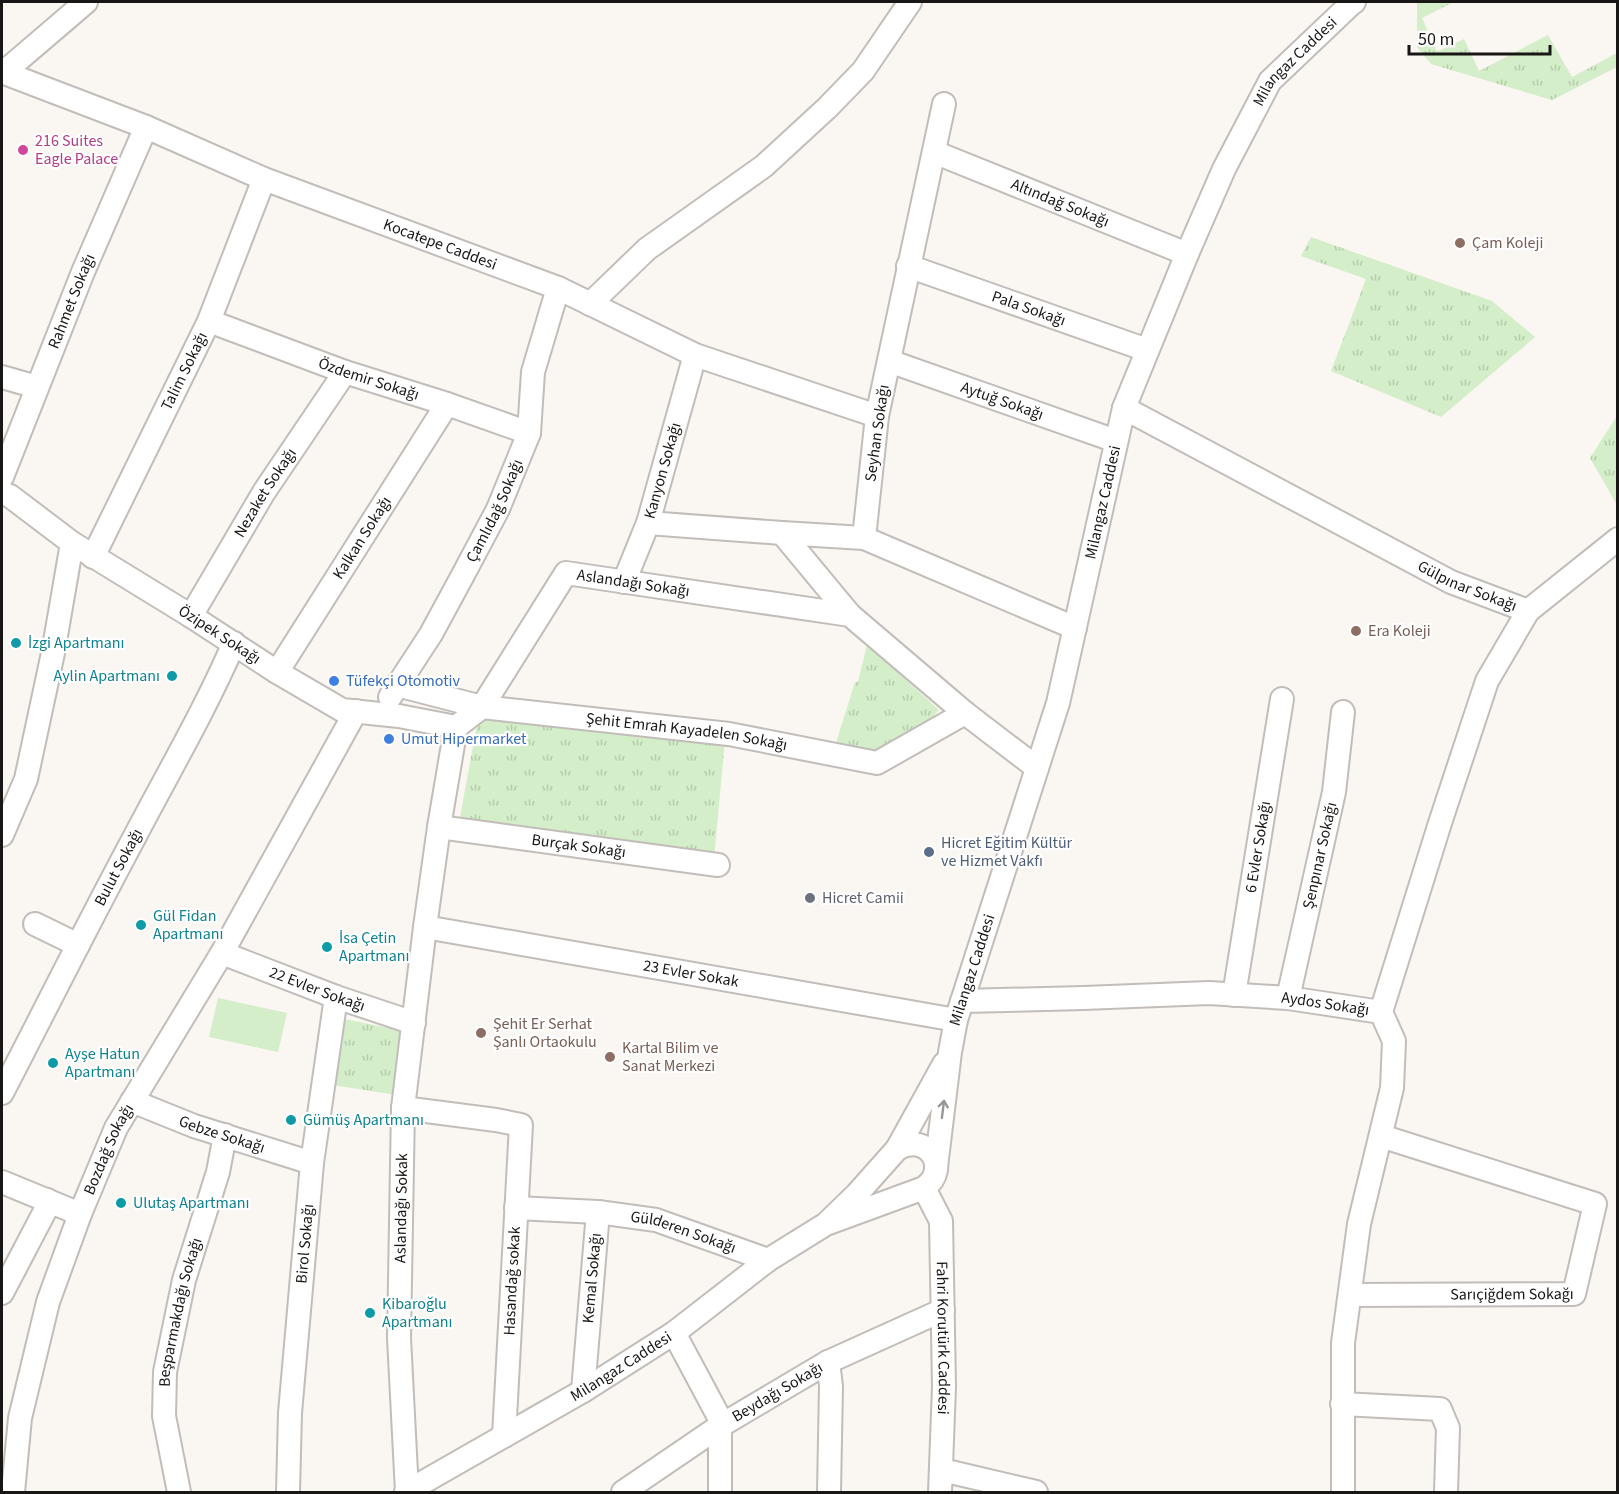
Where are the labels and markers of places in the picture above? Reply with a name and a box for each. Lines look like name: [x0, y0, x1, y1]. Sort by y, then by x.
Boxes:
place label: 216 Suites Eagle Palace: [35, 130, 118, 170]
marker: 216 Suites Eagle Palace: [16, 143, 30, 157]
place label: Çam Koleji: [1472, 232, 1543, 254]
marker: Çam Koleji: [1453, 236, 1467, 250]
place label: Era Koleji: [1368, 620, 1431, 642]
marker: Era Koleji: [1349, 624, 1363, 638]
place label: İzgi Apartmanı: [28, 632, 125, 654]
marker: İzgi Apartmanı: [9, 636, 23, 650]
place label: Aylin Apartmanı: [54, 665, 160, 687]
marker: Aylin Apartmanı: [165, 669, 179, 683]
place label: Tüfekçi Otomotiv: [346, 670, 461, 692]
marker: Tüfekçi Otomotiv: [327, 674, 341, 688]
place label: Umut Hipermarket: [401, 728, 527, 750]
marker: Umut Hipermarket: [382, 732, 396, 746]
place label: Hicret Eğitim Kültür ve Hizmet Vakfı: [941, 832, 1073, 872]
marker: Hicret Eğitim Kültür ve Hizmet Vakfı: [922, 845, 936, 859]
place label: Hicret Camii: [822, 887, 904, 909]
marker: Hicret Camii: [803, 891, 817, 905]
place label: Gül Fidan Apartmanı: [153, 905, 223, 945]
marker: Gül Fidan Apartmanı: [134, 918, 148, 932]
place label: İsa Çetin Apartmanı: [339, 927, 409, 967]
marker: İsa Çetin Apartmanı: [320, 940, 334, 954]
place label: Şehit Er Serhat Şanlı Ortaokulu: [493, 1013, 597, 1053]
marker: Şehit Er Serhat Şanlı Ortaokulu: [474, 1026, 488, 1040]
place label: Kartal Bilim ve Sanat Merkezi: [622, 1037, 719, 1077]
place label: Ayşe Hatun Apartmanı: [65, 1043, 140, 1083]
marker: Kartal Bilim ve Sanat Merkezi: [603, 1050, 617, 1064]
marker: Ayşe Hatun Apartmanı: [46, 1056, 60, 1070]
place label: Gümüş Apartmanı: [303, 1109, 424, 1131]
marker: Gümüş Apartmanı: [284, 1113, 298, 1127]
place label: Ulutaş Apartmanı: [133, 1192, 250, 1214]
marker: Ulutaş Apartmanı: [114, 1196, 128, 1210]
place label: Kibaroğlu Apartmanı: [382, 1293, 452, 1333]
marker: Kibaroğlu Apartmanı: [363, 1306, 377, 1320]

